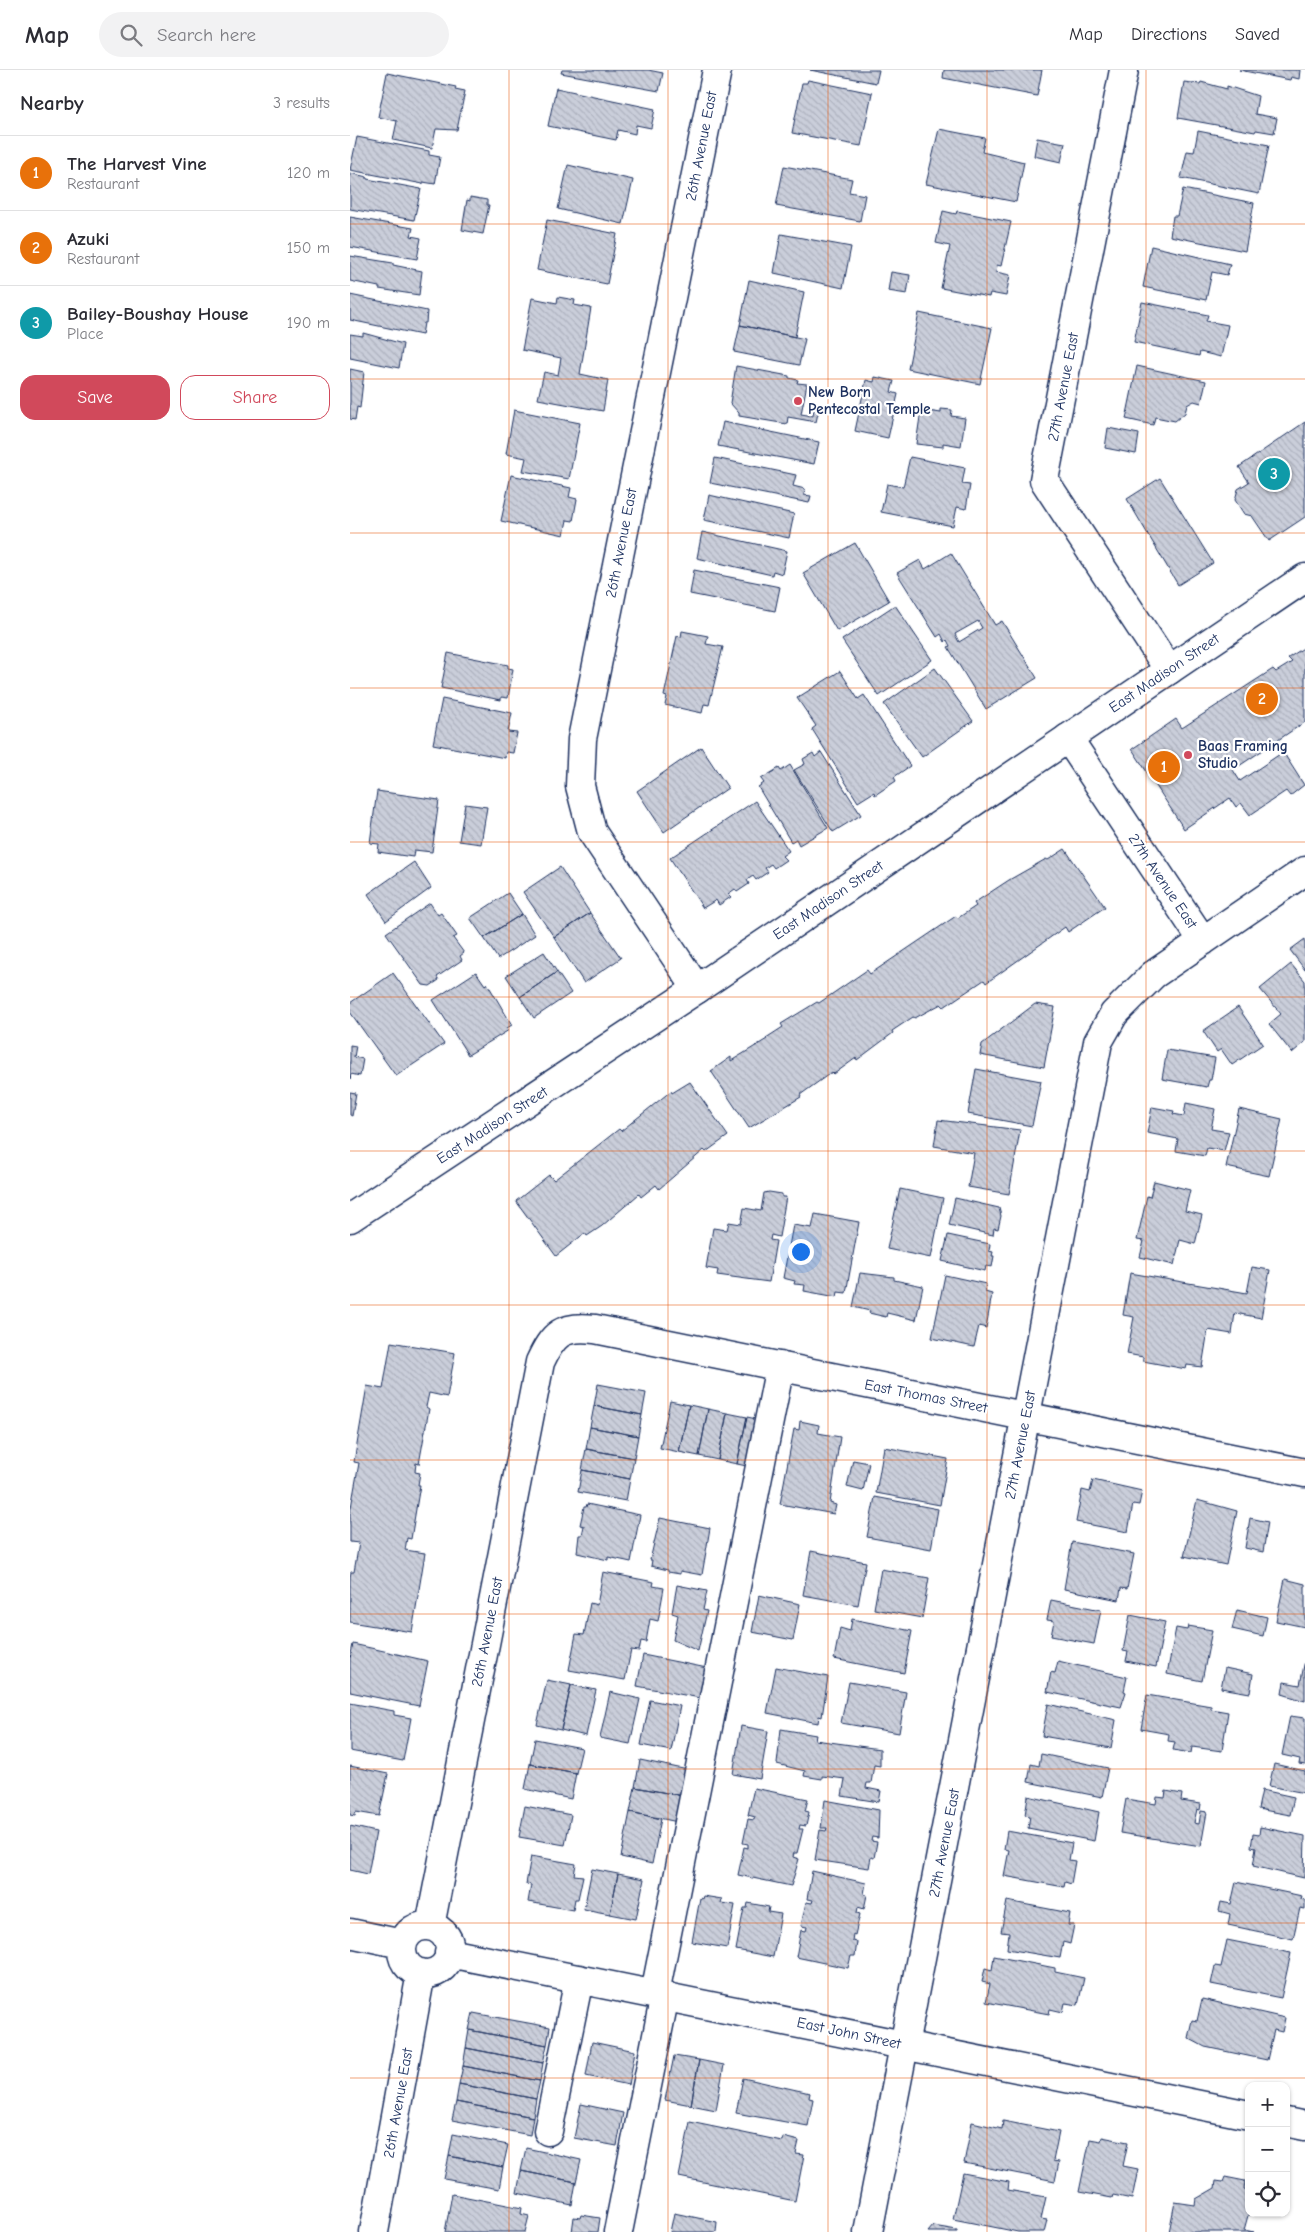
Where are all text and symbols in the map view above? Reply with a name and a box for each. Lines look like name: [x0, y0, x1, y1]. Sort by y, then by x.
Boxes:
search box: [99, 12, 449, 57]
text: Map: [25, 21, 69, 49]
icon: search: [117, 21, 145, 49]
text: Search here: [157, 24, 256, 46]
text: Map: [1069, 24, 1103, 45]
text: Directions: [1131, 24, 1207, 45]
text: Saved: [1235, 24, 1280, 45]
street label: 26th Avenue East: [682, 89, 721, 202]
text: Nearby: [20, 91, 84, 115]
text: 3 results: [273, 94, 330, 112]
text: The Harvest Vine: [67, 153, 207, 175]
text: 1: [33, 164, 39, 182]
text: 120 m: [287, 164, 330, 182]
text: Restaurant: [67, 175, 139, 193]
text: Azuki: [67, 228, 109, 250]
text: 2: [32, 239, 40, 257]
text: 150 m: [287, 239, 330, 257]
text: Restaurant: [67, 250, 139, 268]
text: Bailey-Boushay House: [67, 303, 248, 325]
text: 3: [32, 314, 40, 332]
text: 190 m: [287, 314, 330, 332]
text: Place: [67, 325, 103, 343]
street label: 27th Avenue East: [1044, 330, 1082, 443]
button: Save: [20, 375, 170, 420]
button: Share: [180, 375, 330, 420]
place label: New Born Pentecostal Temple: [808, 383, 931, 418]
marker: New Born Pentecostal Temple: [792, 395, 804, 407]
pin: 3: [1258, 455, 1290, 493]
street label: 26th Avenue East: [602, 486, 641, 599]
street label: East Madison Street: [1105, 629, 1223, 717]
pin: 2: [1246, 680, 1278, 718]
place label: Baas Framing Studio: [1198, 737, 1288, 772]
pin: 1: [1148, 748, 1180, 786]
marker: Baas Framing Studio: [1182, 749, 1194, 761]
street label: 27th Avenue East: [1125, 830, 1202, 932]
street label: East Madison Street: [769, 856, 887, 944]
street label: East Madison Street: [433, 1082, 552, 1168]
your location: [788, 1239, 814, 1265]
street label: East Thomas Street: [863, 1375, 990, 1417]
street label: 27th Avenue East: [1001, 1388, 1039, 1501]
street label: 26th Avenue East: [468, 1575, 507, 1688]
street label: 27th Avenue East: [925, 1786, 963, 1899]
street label: East John Street: [795, 2013, 903, 2053]
street label: 26th Avenue East: [379, 2046, 417, 2159]
map controls: [1245, 2082, 1290, 2217]
button: +: [1245, 2082, 1290, 2127]
button: −: [1245, 2127, 1290, 2172]
button: locate: [1245, 2172, 1290, 2217]

